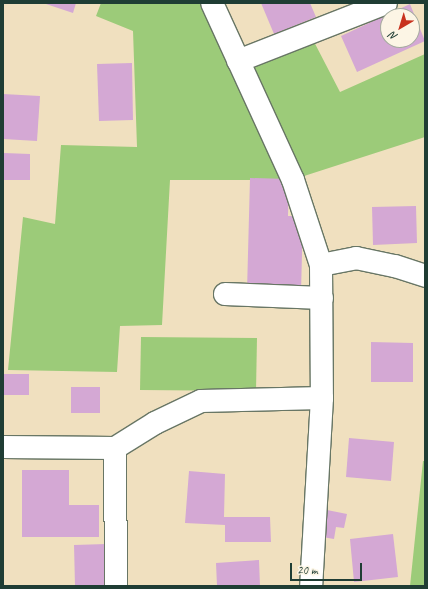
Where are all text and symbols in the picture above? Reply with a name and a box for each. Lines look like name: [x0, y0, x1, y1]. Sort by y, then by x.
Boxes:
north arrow: [380, 8, 420, 48]
text: N: [386, 29, 400, 44]
scale bar: [292, 555, 364, 581]
text: 20 m: [297, 562, 317, 578]

